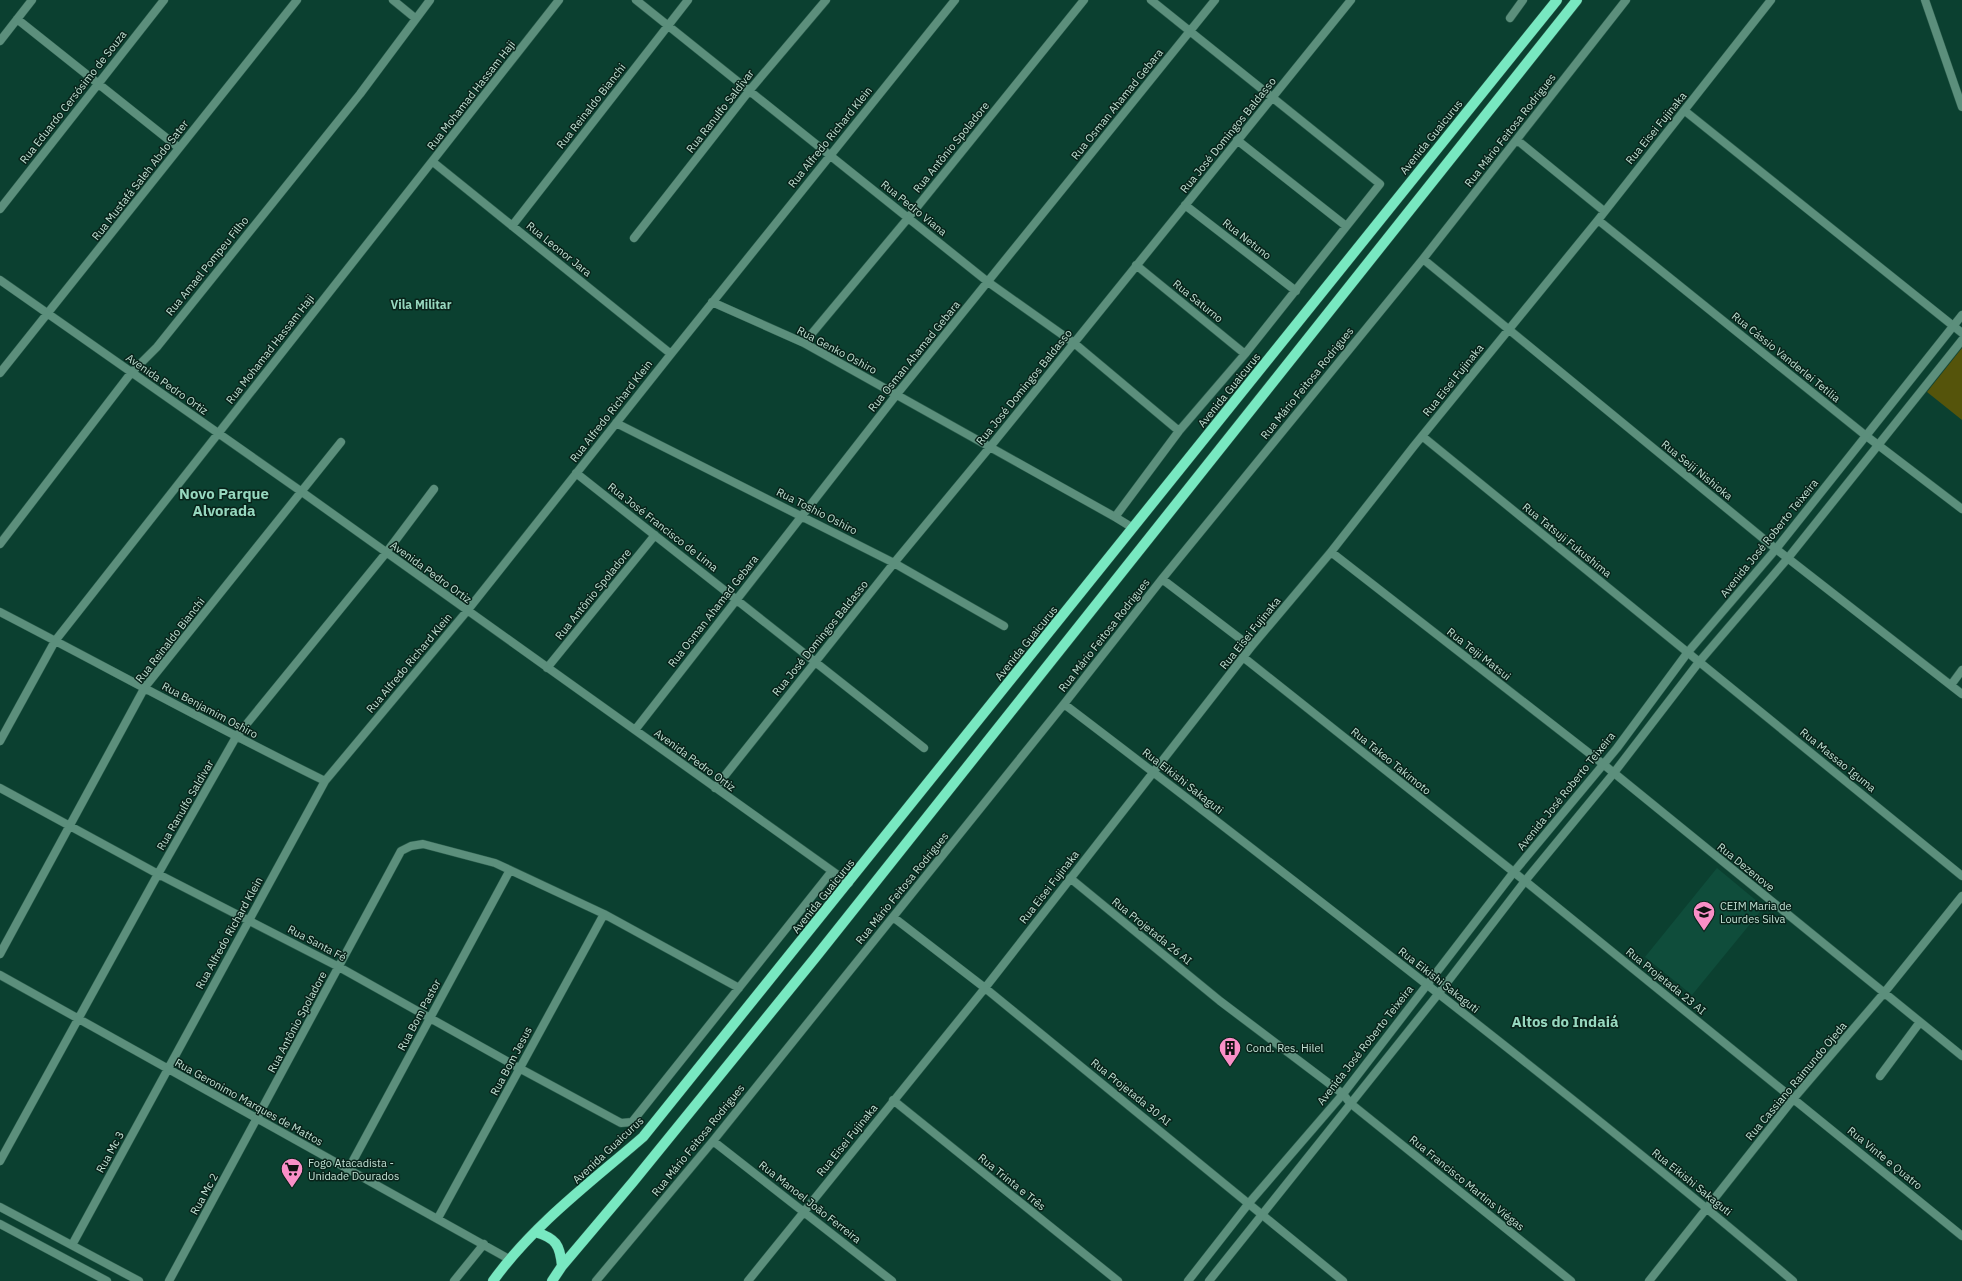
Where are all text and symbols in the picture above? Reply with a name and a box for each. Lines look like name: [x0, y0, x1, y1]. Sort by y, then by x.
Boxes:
street label: Rua Eduardo Cersósimo de Souza: [17, 27, 129, 166]
street label: Rua Mohamad Hassam Haji: [424, 38, 518, 152]
street label: Rua Osman Ahamad Gebara: [1068, 46, 1166, 162]
street label: Rua Reinaldo Bianchi: [553, 61, 629, 151]
street label: Rua Ranulfo Saldivar: [683, 67, 757, 155]
street label: Rua Mário Feitosa Rodrigues: [1461, 70, 1559, 190]
street label: Rua José Domingos Baldasso: [1177, 74, 1279, 196]
street label: Rua Alfredo Richard Klein: [785, 84, 875, 190]
street label: Rua Eisei Fujinaka: [1623, 89, 1690, 167]
street label: Avenida Guaicurus: [1397, 97, 1465, 177]
street label: Rua Antônio Spoladore: [910, 99, 992, 195]
street label: Rua Mustafá Saleh Abdo Sater: [89, 117, 191, 243]
street label: Rua Pedro Viana: [878, 177, 950, 239]
street label: Rua Amael Pompeu Filho: [163, 214, 251, 318]
street label: Rua Netuno: [1220, 216, 1274, 262]
street label: Rua Leonor Jara: [524, 218, 594, 280]
street label: Rua Saturno: [1170, 276, 1226, 326]
street label: Rua Mohamad Hassam Haji: [223, 292, 317, 406]
district label: Vila Militar: [390, 297, 452, 312]
street label: Rua Osman Ahamad Gebara: [865, 298, 963, 414]
street label: Rua Cássio Vanderlei Tetilia: [1729, 309, 1843, 405]
street label: Rua Genko Oshiro: [795, 323, 879, 377]
street label: Rua Mário Feitosa Rodrigues: [1257, 324, 1357, 442]
street label: Rua José Domingos Baldasso: [973, 326, 1075, 448]
street label: Rua Eisei Fujinaka: [1420, 341, 1487, 419]
street label: Avenida Pedro Ortiz: [123, 350, 211, 418]
street label: Avenida Guaicurus: [1195, 350, 1263, 430]
street label: Rua Alfredo Richard Klein: [567, 357, 655, 465]
street label: Rua Seiji Nishioka: [1659, 437, 1736, 503]
street label: Avenida José Roberto Teixeira: [1717, 476, 1821, 600]
street label: Rua José Francisco de Lima: [605, 480, 721, 575]
district label: Novo Parque Alvorada: [179, 484, 269, 520]
street label: Rua Toshio Oshiro: [774, 485, 860, 537]
street label: Rua Tatsuji Fukushima: [1520, 500, 1614, 580]
street label: Avenida Pedro Ortiz: [388, 538, 474, 606]
street label: Rua Antônio Spoladore: [552, 546, 634, 642]
street label: Rua Osman Ahamad Gebara: [665, 552, 761, 670]
street label: Rua Mário Feitosa Rodrigues: [1055, 575, 1153, 695]
street label: Rua José Domingos Baldasso: [769, 577, 871, 699]
street label: Rua Eisei Fujinaka: [1217, 594, 1284, 672]
street label: Rua Reinaldo Bianchi: [132, 595, 208, 685]
street label: Avenida Guaicurus: [992, 603, 1060, 683]
street label: Rua Alfredo Richard Klein: [363, 610, 455, 716]
street label: Rua Teiji Matsui: [1444, 625, 1514, 683]
street label: Rua Benjamim Oshiro: [160, 679, 260, 741]
street label: Rua Takeo Takimoto: [1348, 724, 1434, 798]
street label: Rua Massao Iguma: [1797, 725, 1879, 795]
street label: Avenida Pedro Ortiz: [652, 726, 738, 794]
street label: Avenida José Roberto Teixeira: [1514, 729, 1618, 853]
street label: Rua Eikishi Sakaguti: [1140, 745, 1226, 817]
street label: Rua Ranulfo Saldivar: [153, 757, 217, 853]
street label: Rua Mário Feitosa Rodrigues: [852, 829, 952, 947]
street label: Rua Dezenove: [1714, 840, 1778, 894]
street label: Rua Eisei Fujinaka: [1016, 848, 1082, 926]
street label: Avenida Guaicurus: [789, 856, 857, 936]
street label: Rua Alfredo Richard Klein: [192, 875, 266, 991]
street label: Rua Projetada 26 AI: [1109, 894, 1195, 968]
school or university icon: CEIM Maria de Lourdes Silva: [1691, 899, 1717, 932]
place label: CEIM Maria de Lourdes Silva: [1720, 899, 1792, 926]
street label: Rua Santa Fé: [285, 922, 349, 964]
street label: Rua Eikishi Sakaguti: [1396, 944, 1482, 1016]
street label: Rua Projetada 23 AI: [1623, 944, 1709, 1018]
street label: Rua Antônio Spoladore: [264, 969, 330, 1075]
street label: Rua Bom Pastor: [394, 977, 444, 1053]
street label: Avenida José Roberto Teixeira: [1314, 982, 1416, 1108]
district label: Altos do Indaiá: [1511, 1012, 1619, 1031]
street label: Rua Cassiano Raimundo Ojeda: [1742, 1019, 1850, 1143]
street label: Rua Bom Jesus: [487, 1024, 535, 1098]
building icon: Cond. Res. Hilel: [1217, 1035, 1243, 1068]
place label: Cond. Res. Hilel: [1246, 1041, 1324, 1055]
street label: Rua Geronimo Marques de Mattos: [172, 1055, 326, 1149]
street label: Rua Projetada 30 AI: [1088, 1055, 1174, 1129]
street label: Rua Mário Feitosa Rodrigues: [648, 1081, 748, 1199]
street label: Rua Eisei Fujinaka: [814, 1101, 881, 1179]
street label: Avenida Guaicurus: [570, 1114, 646, 1186]
street label: Rua Vinte e Quatro: [1845, 1123, 1925, 1193]
street label: Rua Mc 3: [93, 1129, 127, 1175]
street label: Rua Francisco Martins Viégas: [1407, 1132, 1527, 1234]
street label: Rua Eikishi Sakaguti: [1649, 1145, 1735, 1219]
street label: Rua Trinta e Três: [975, 1151, 1049, 1213]
supermarket icon: Fogo Atacadista - Unidade Dourados: [279, 1156, 305, 1189]
place label: Fogo Atacadista - Unidade Dourados: [308, 1156, 399, 1183]
street label: Rua Manoel João Ferreira: [756, 1158, 864, 1246]
street label: Rua Mc 2: [187, 1171, 221, 1217]

